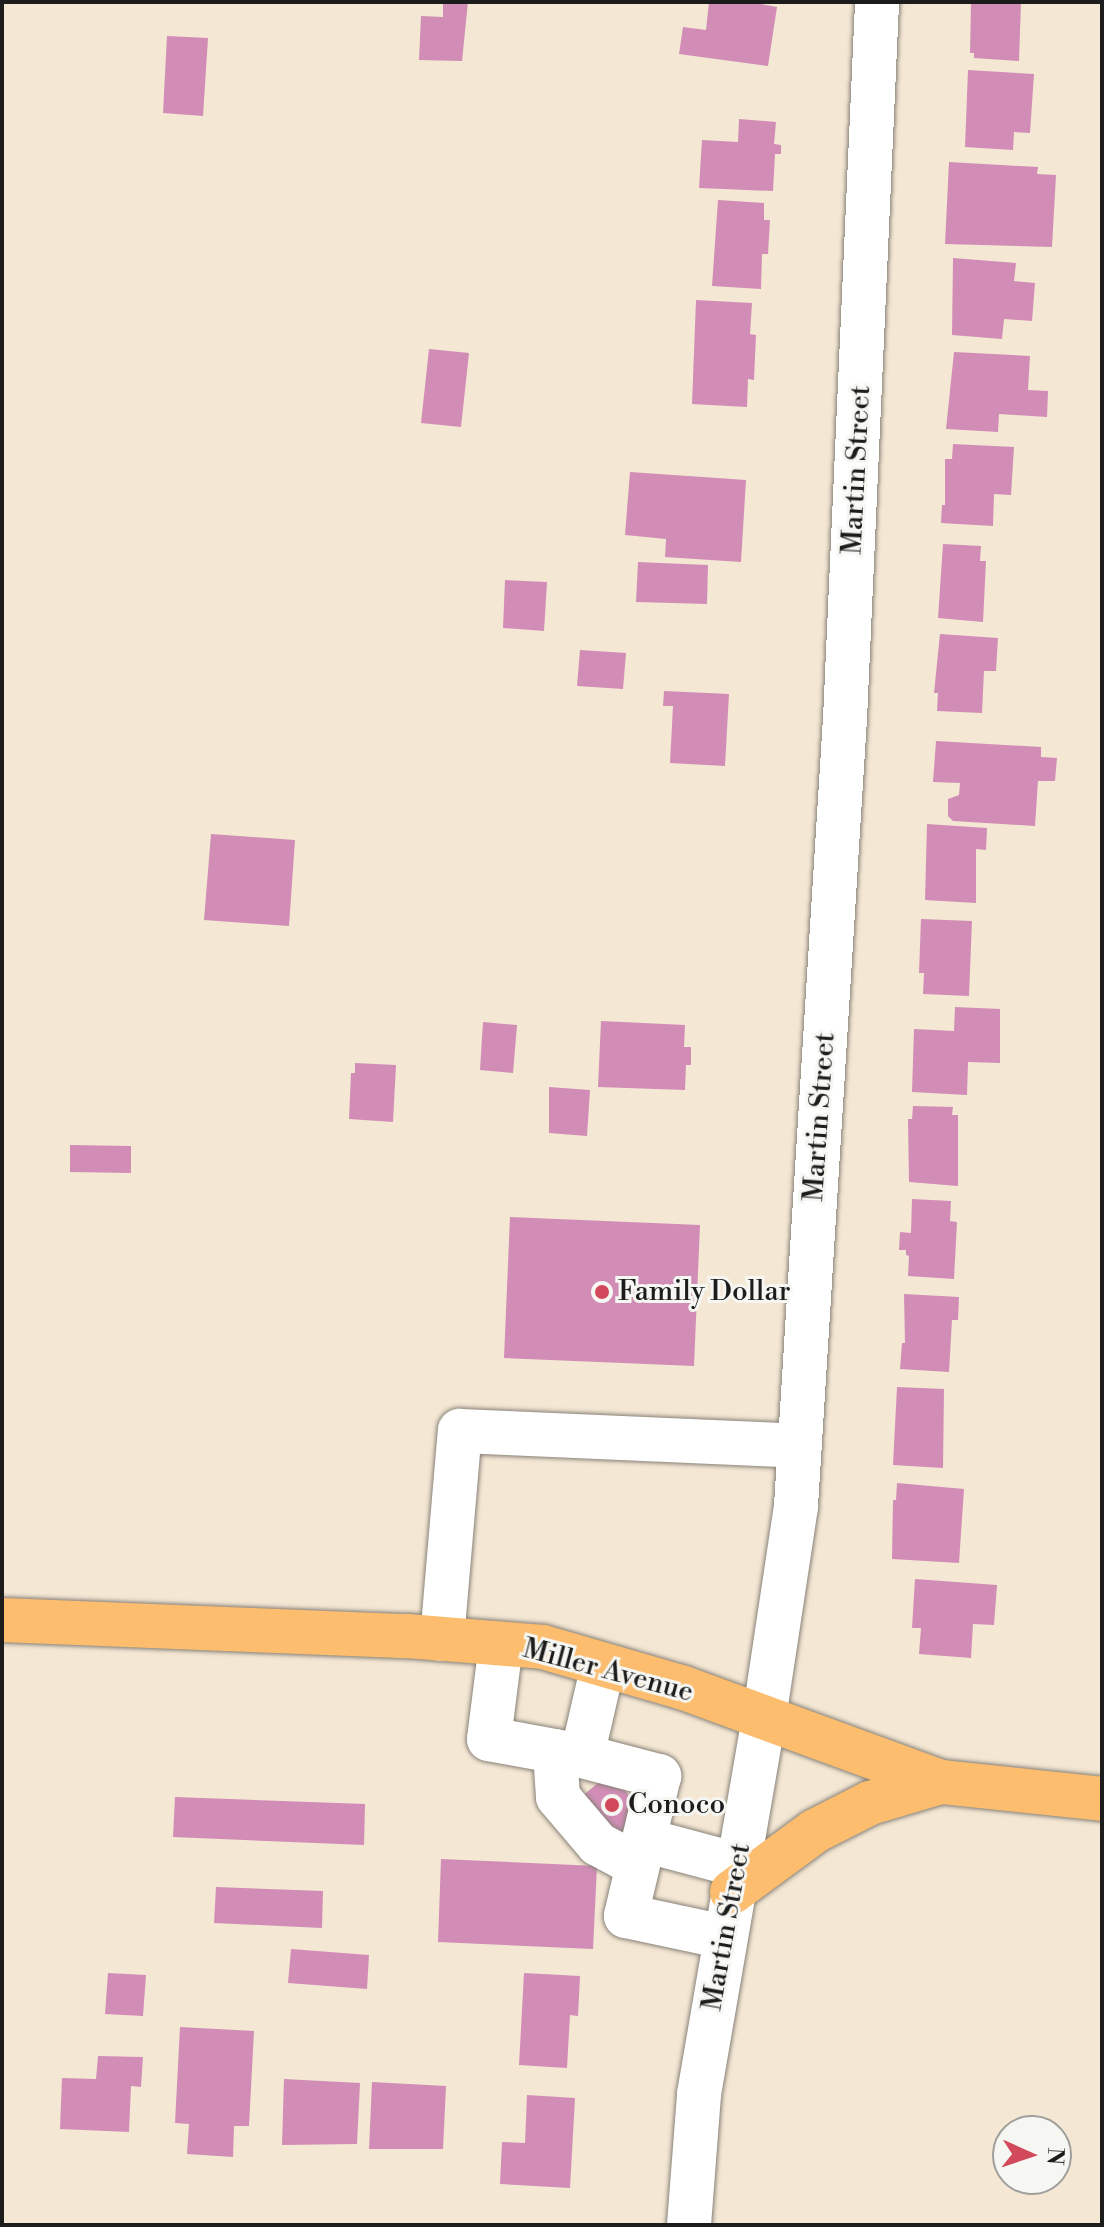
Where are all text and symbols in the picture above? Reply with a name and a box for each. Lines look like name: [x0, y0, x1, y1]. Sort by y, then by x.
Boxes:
street label: Martin Street: [836, 385, 878, 555]
street label: Martin Street: [797, 1031, 843, 1203]
place label: Family Dollar: [618, 1275, 791, 1309]
marker: Family Dollar: [593, 1283, 611, 1301]
street label: Miller Avenue: [519, 1632, 697, 1710]
place label: Conoco: [628, 1788, 725, 1822]
marker: Conoco: [603, 1796, 621, 1814]
street label: Martin Street: [696, 1841, 758, 2013]
north arrow: [992, 2115, 1072, 2195]
text: N: [1041, 2147, 1068, 2166]

